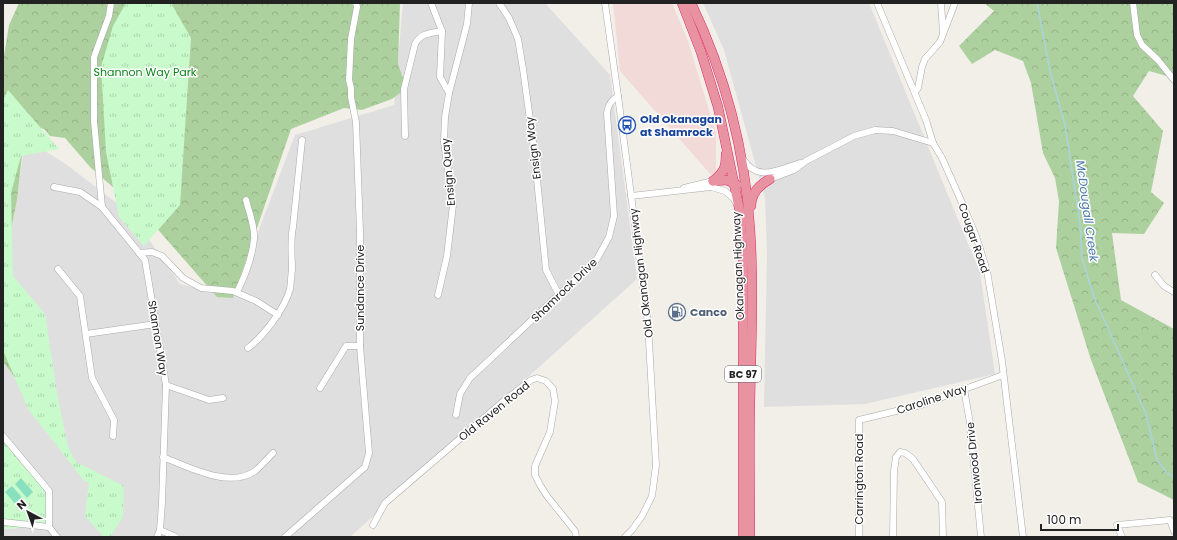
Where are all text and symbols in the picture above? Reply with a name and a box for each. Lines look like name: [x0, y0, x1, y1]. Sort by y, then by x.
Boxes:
park label: Shannon Way Park: [94, 64, 197, 80]
place label: Old Okanagan at Shamrock: [640, 111, 722, 140]
street label: Ensign Way: [521, 115, 545, 180]
bus stop icon: Old Okanagan at Shamrock: [617, 115, 637, 135]
street label: Ensign Quay: [437, 137, 459, 207]
water label: McDougall Creek: [1072, 159, 1103, 263]
street label: Cougar Road: [955, 201, 993, 275]
street label: Old Okanagan Highway: [625, 207, 657, 339]
street label: Okanagan Highway: [728, 211, 748, 321]
street label: Sundance Drive: [352, 245, 368, 331]
street label: Shamrock Drive: [527, 254, 601, 326]
street label: Shannon Way: [144, 299, 172, 378]
fuel station icon: Canco: [667, 302, 687, 322]
place label: Canco: [690, 304, 727, 320]
road number: BC 97: [725, 366, 761, 382]
street label: Old Raven Road: [455, 377, 533, 445]
street label: Caroline Way: [895, 380, 970, 418]
street label: Ironwood Drive: [962, 421, 986, 505]
street label: Carrington Road: [851, 434, 867, 524]
north arrow: [8, 492, 48, 532]
text: N: [13, 496, 30, 513]
scale bar: [1041, 506, 1118, 532]
text: 100 m: [1047, 511, 1081, 528]

